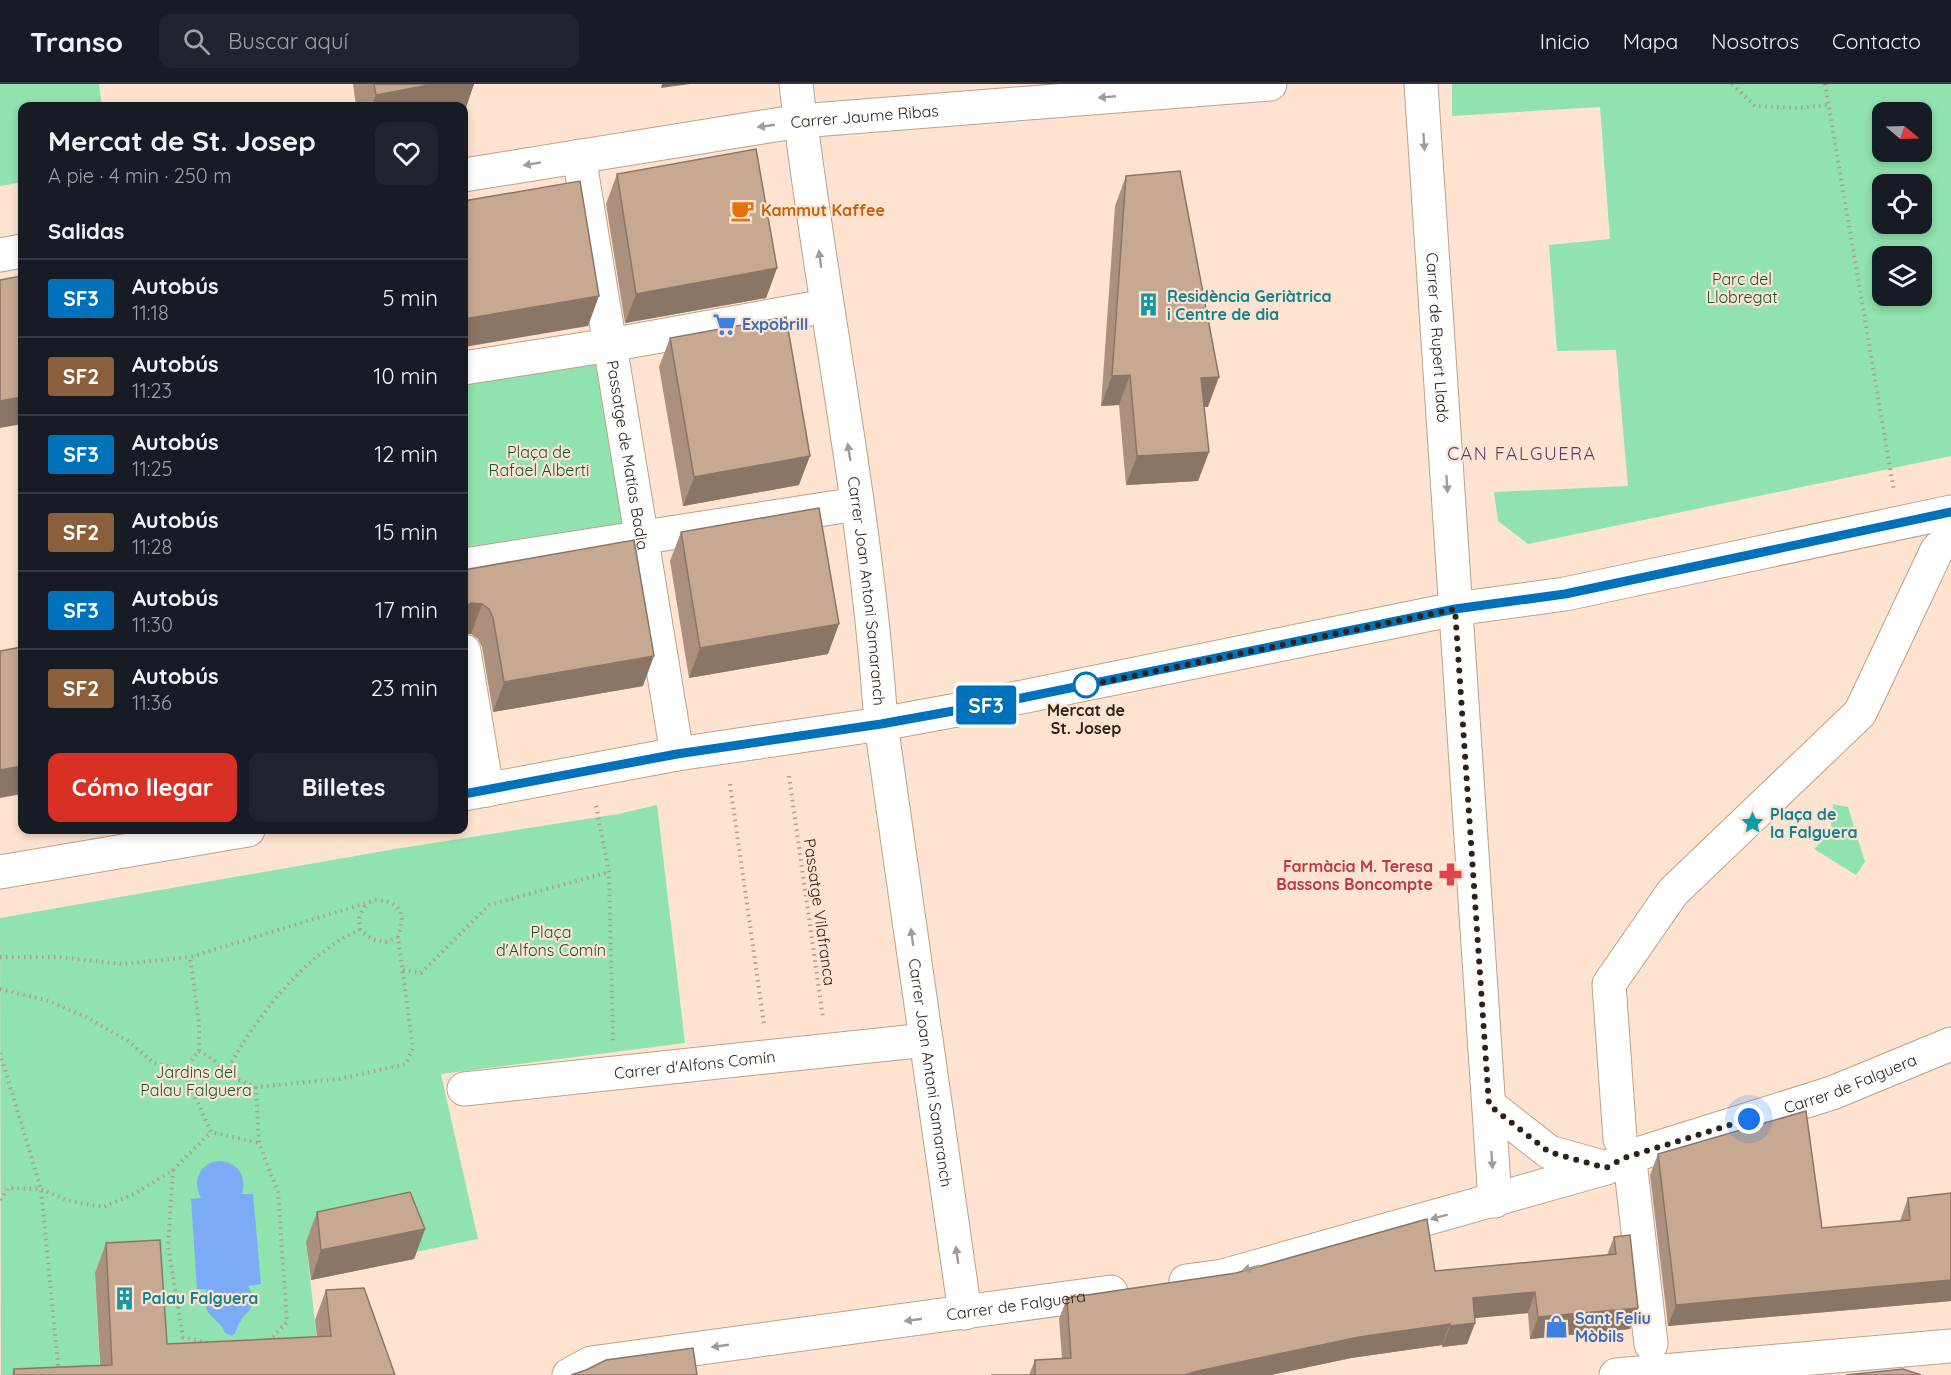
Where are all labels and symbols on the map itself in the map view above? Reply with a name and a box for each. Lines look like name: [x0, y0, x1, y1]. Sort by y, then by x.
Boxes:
one-way arrow: [1097, 92, 1116, 102]
street label: Carrer Jaume Ribas: [789, 100, 939, 132]
north arrow: [1872, 102, 1932, 162]
one-way arrow: [756, 122, 775, 131]
one-way arrow: [1420, 133, 1429, 152]
one-way arrow: [522, 160, 541, 169]
cafe icon: Kammut Kaffee: [730, 197, 756, 223]
place label: Kammut Kaffee: [761, 200, 885, 220]
one-way arrow: [815, 250, 824, 269]
street label: Carrer de Rupert Lladó: [1422, 252, 1453, 423]
park label: Parc del Llobregat: [1706, 269, 1778, 307]
place label: Residència Geriàtrica i Centre de dia: [1167, 286, 1331, 324]
building icon: Residència Geriàtrica i Centre de dia: [1136, 292, 1162, 318]
supermarket icon: Expobrill: [711, 311, 737, 337]
place label: Expobrill: [742, 314, 808, 334]
street label: Passatge de Matías Badia: [603, 359, 653, 551]
park label: Plaça de Rafael Alberti: [489, 442, 589, 480]
one-way arrow: [845, 442, 854, 461]
district label: CAN FALGUERA: [1447, 442, 1597, 465]
one-way arrow: [1442, 474, 1451, 493]
street label: Carrer Joan Antoni Samaranch: [844, 475, 890, 706]
marker: Mercat de St. Josep: [1073, 672, 1099, 698]
line badge: SF3: [952, 686, 1020, 724]
place label: Mercat de St. Josep: [1047, 700, 1125, 738]
place label: Plaça de la Falguera: [1770, 804, 1857, 842]
place icon: Plaça de la Falguera: [1739, 810, 1765, 836]
street label: Passatge Vilafranca: [800, 837, 840, 987]
place label: Farmàcia M. Teresa Bassons Boncompte: [1276, 856, 1433, 894]
pharmacy icon: Farmàcia M. Teresa Bassons Boncompte: [1438, 862, 1464, 888]
park label: Plaça d'Alfons Comín: [496, 922, 606, 960]
one-way arrow: [907, 927, 916, 946]
street label: Carrer Joan Antoni Samaranch: [905, 957, 957, 1188]
street label: Carrer d'Alfons Comín: [613, 1046, 776, 1083]
street label: Carrer de Falguera: [1781, 1049, 1919, 1118]
park label: Jardins del Palau Falguera: [140, 1062, 252, 1100]
your location: [1734, 1104, 1764, 1134]
one-way arrow: [1488, 1151, 1497, 1170]
one-way arrow: [1430, 1213, 1448, 1222]
one-way arrow: [953, 1245, 962, 1264]
one-way arrow: [1241, 1264, 1260, 1274]
building icon: Palau Falguera: [111, 1285, 137, 1311]
street label: Carrer de Falguera: [945, 1286, 1087, 1324]
place label: Palau Falguera: [142, 1288, 258, 1308]
place label: Sant Feliu Mòbils: [1575, 1308, 1651, 1346]
shop icon: Sant Feliu Mòbils: [1544, 1314, 1570, 1340]
one-way arrow: [903, 1315, 922, 1324]
one-way arrow: [710, 1342, 729, 1351]

